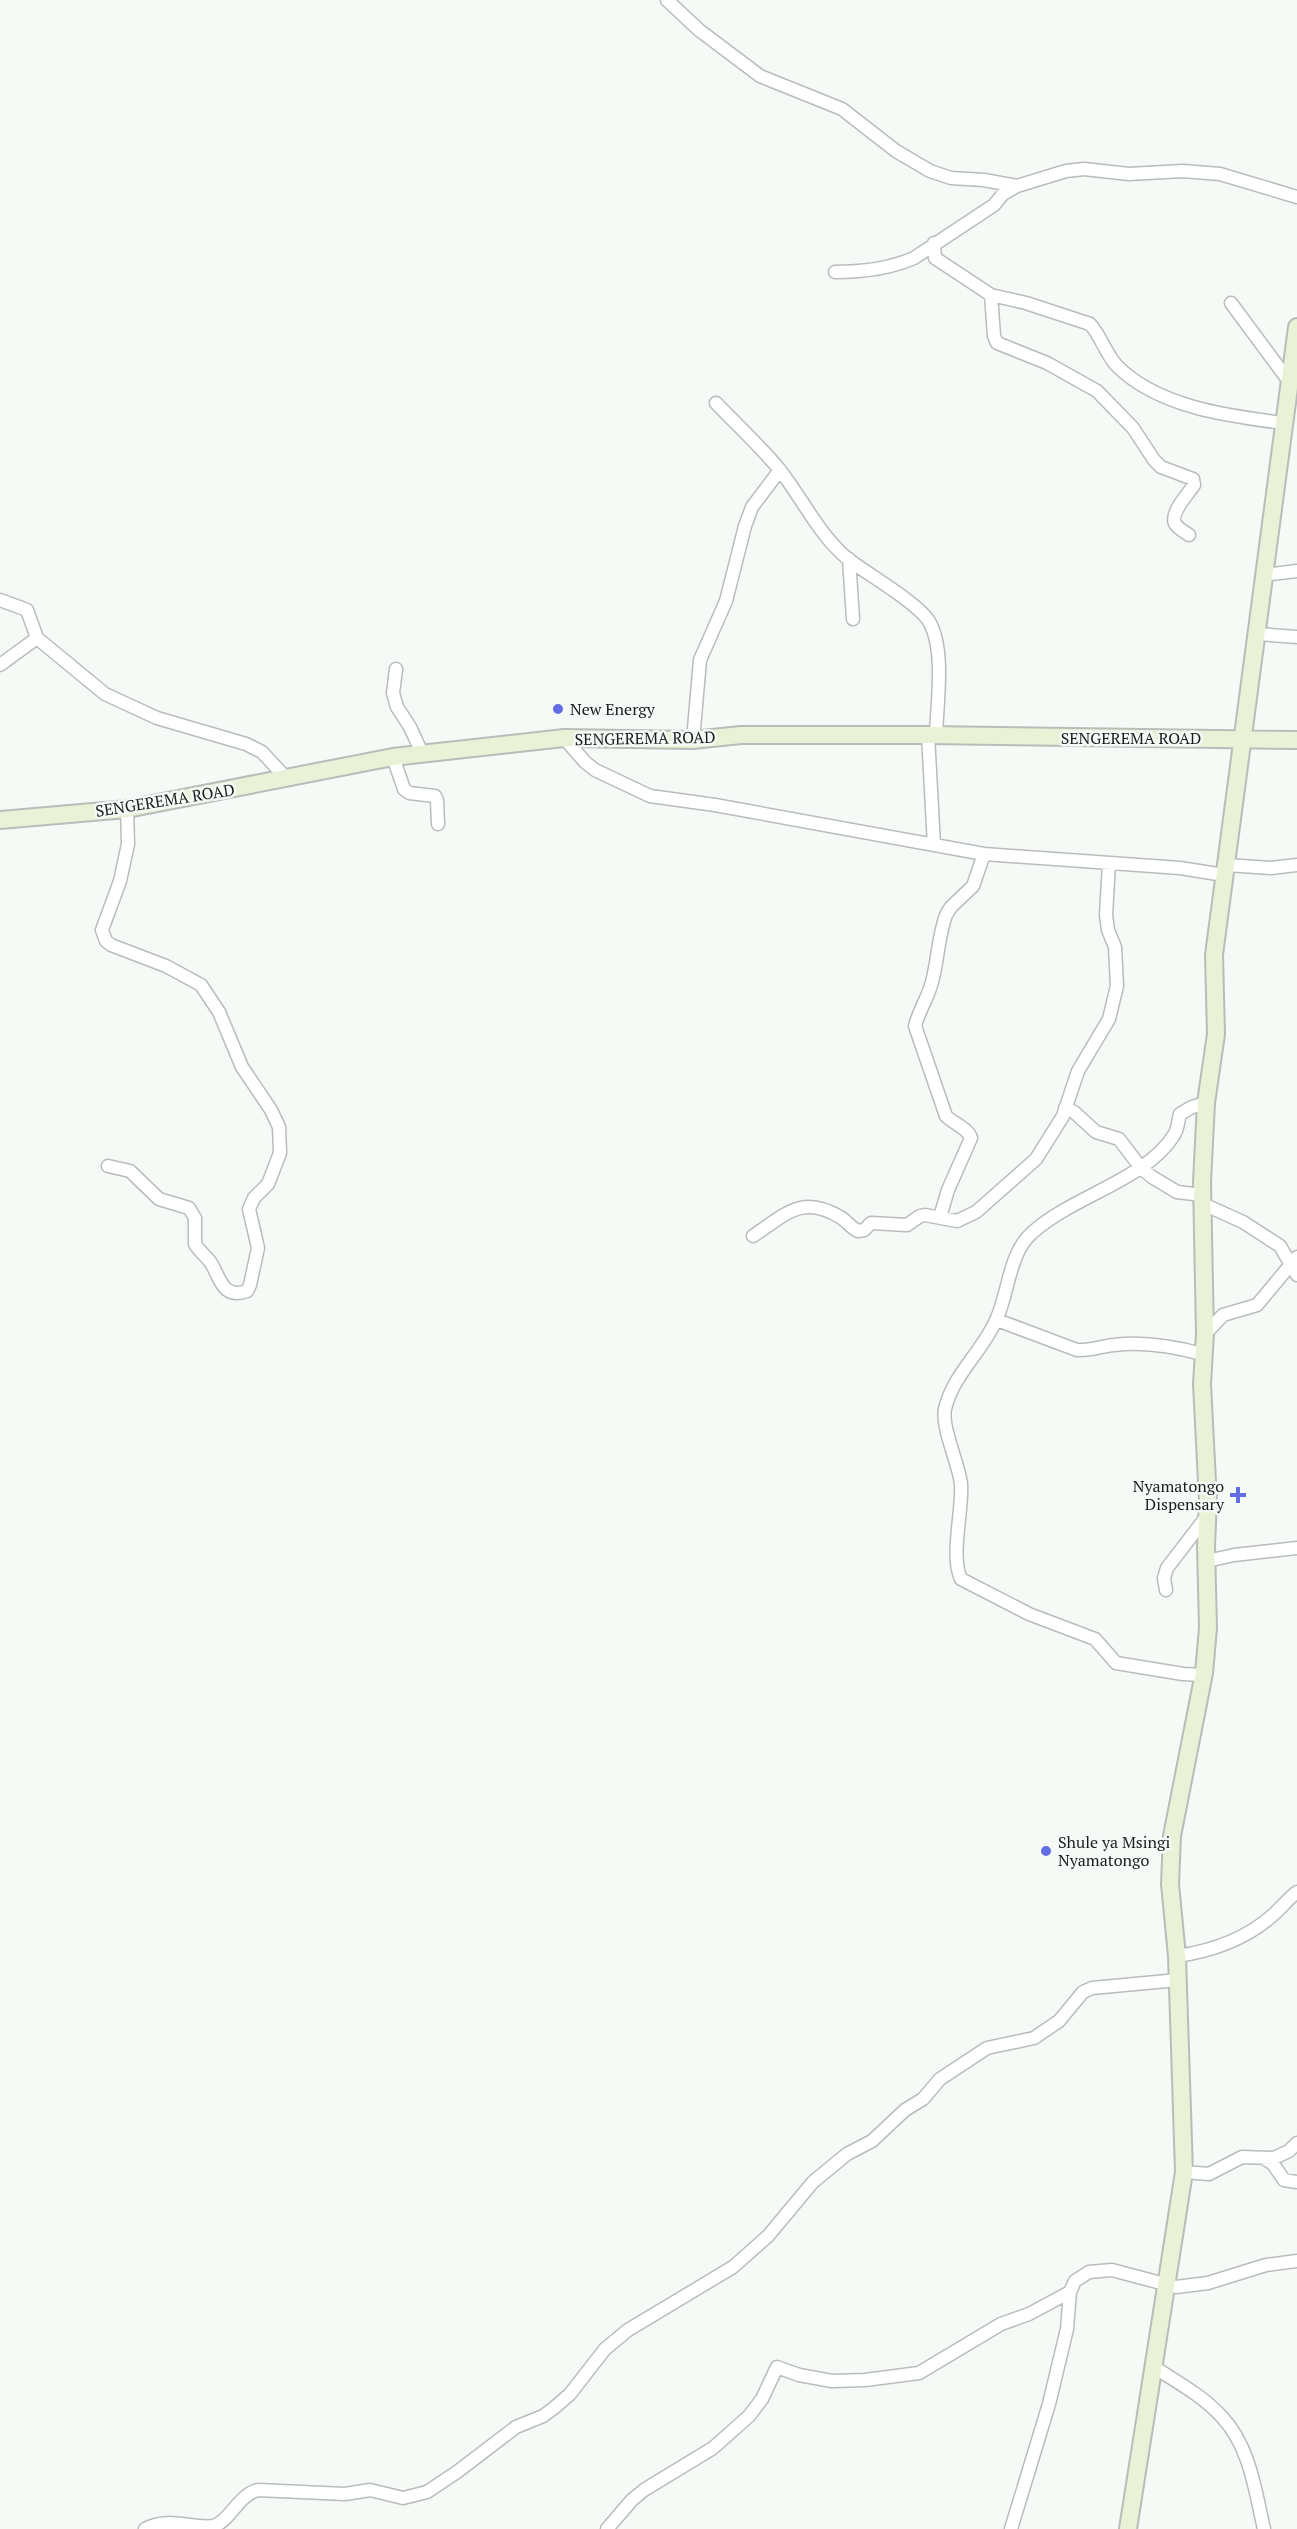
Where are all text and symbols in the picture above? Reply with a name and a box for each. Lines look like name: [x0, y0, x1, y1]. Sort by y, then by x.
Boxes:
place label: New Energy: [570, 698, 656, 720]
marker: New Energy: [551, 702, 565, 716]
street label: SENGEREMA ROAD: [574, 726, 716, 750]
street label: SENGEREMA ROAD: [1061, 727, 1201, 749]
street label: SENGEREMA ROAD: [94, 778, 236, 822]
place label: Nyamatongo Dispensary: [1133, 1475, 1225, 1515]
marker: Nyamatongo Dispensary: [1229, 1486, 1247, 1504]
place label: Shule ya Msingi Nyamatongo: [1058, 1831, 1170, 1871]
marker: Shule ya Msingi Nyamatongo: [1039, 1844, 1053, 1858]

